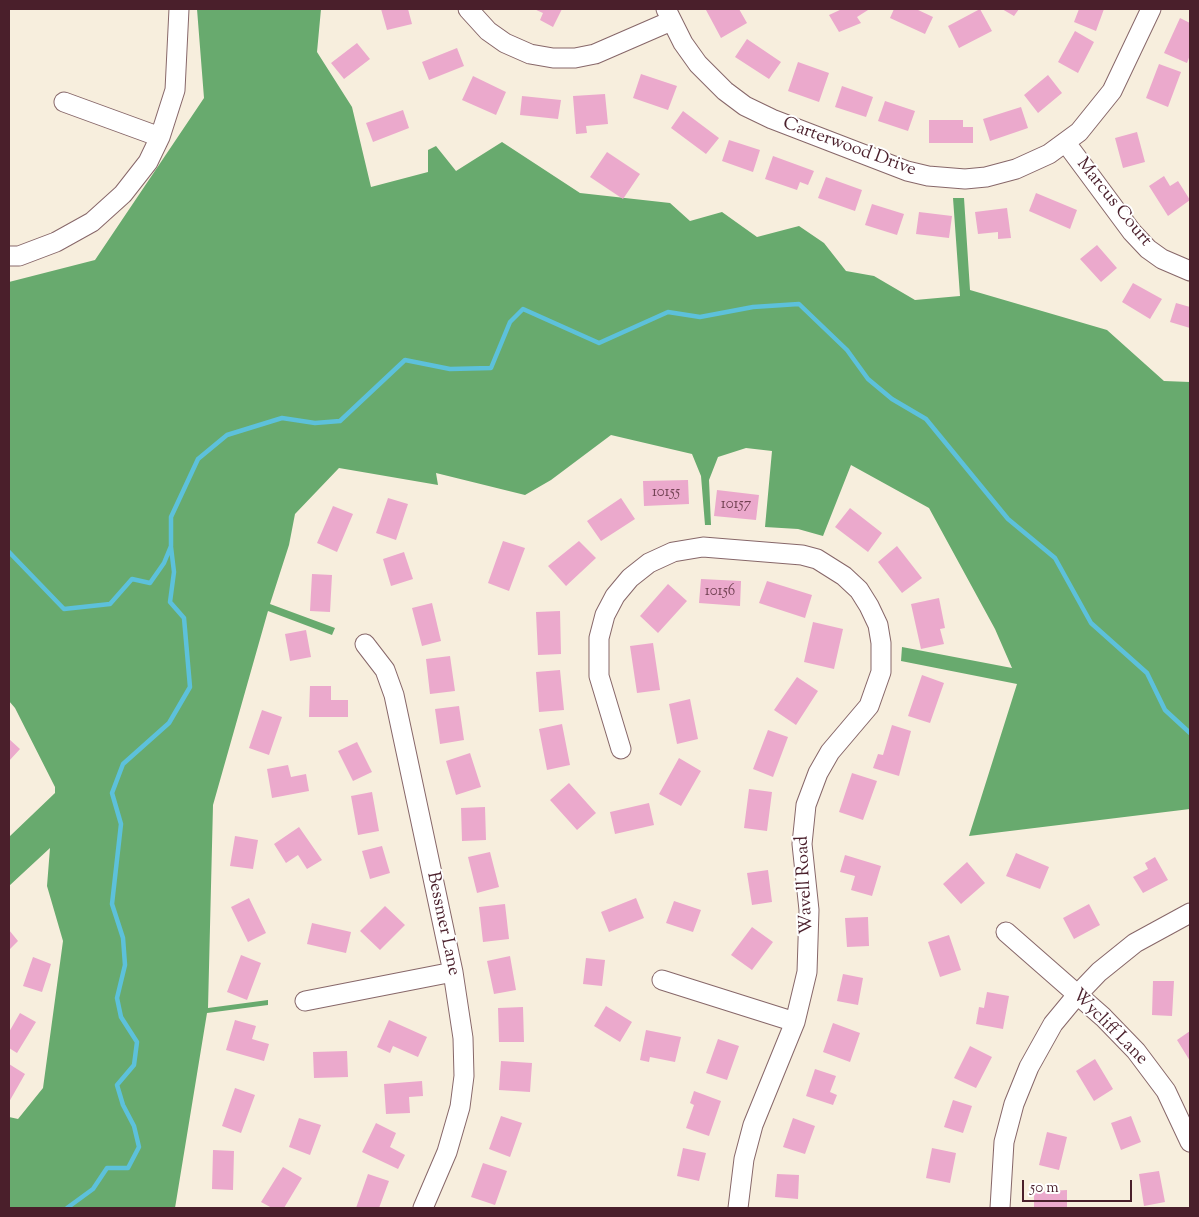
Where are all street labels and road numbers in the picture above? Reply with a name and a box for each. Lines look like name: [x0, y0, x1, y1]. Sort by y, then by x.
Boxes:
street label: Carterwood Drive: [779, 114, 919, 182]
street label: Marcus Court: [1071, 154, 1155, 252]
street label: Wavell Road: [793, 835, 819, 935]
street label: Bessmer Lane: [420, 870, 464, 978]
street label: Wycliff Lane: [1067, 986, 1151, 1070]

